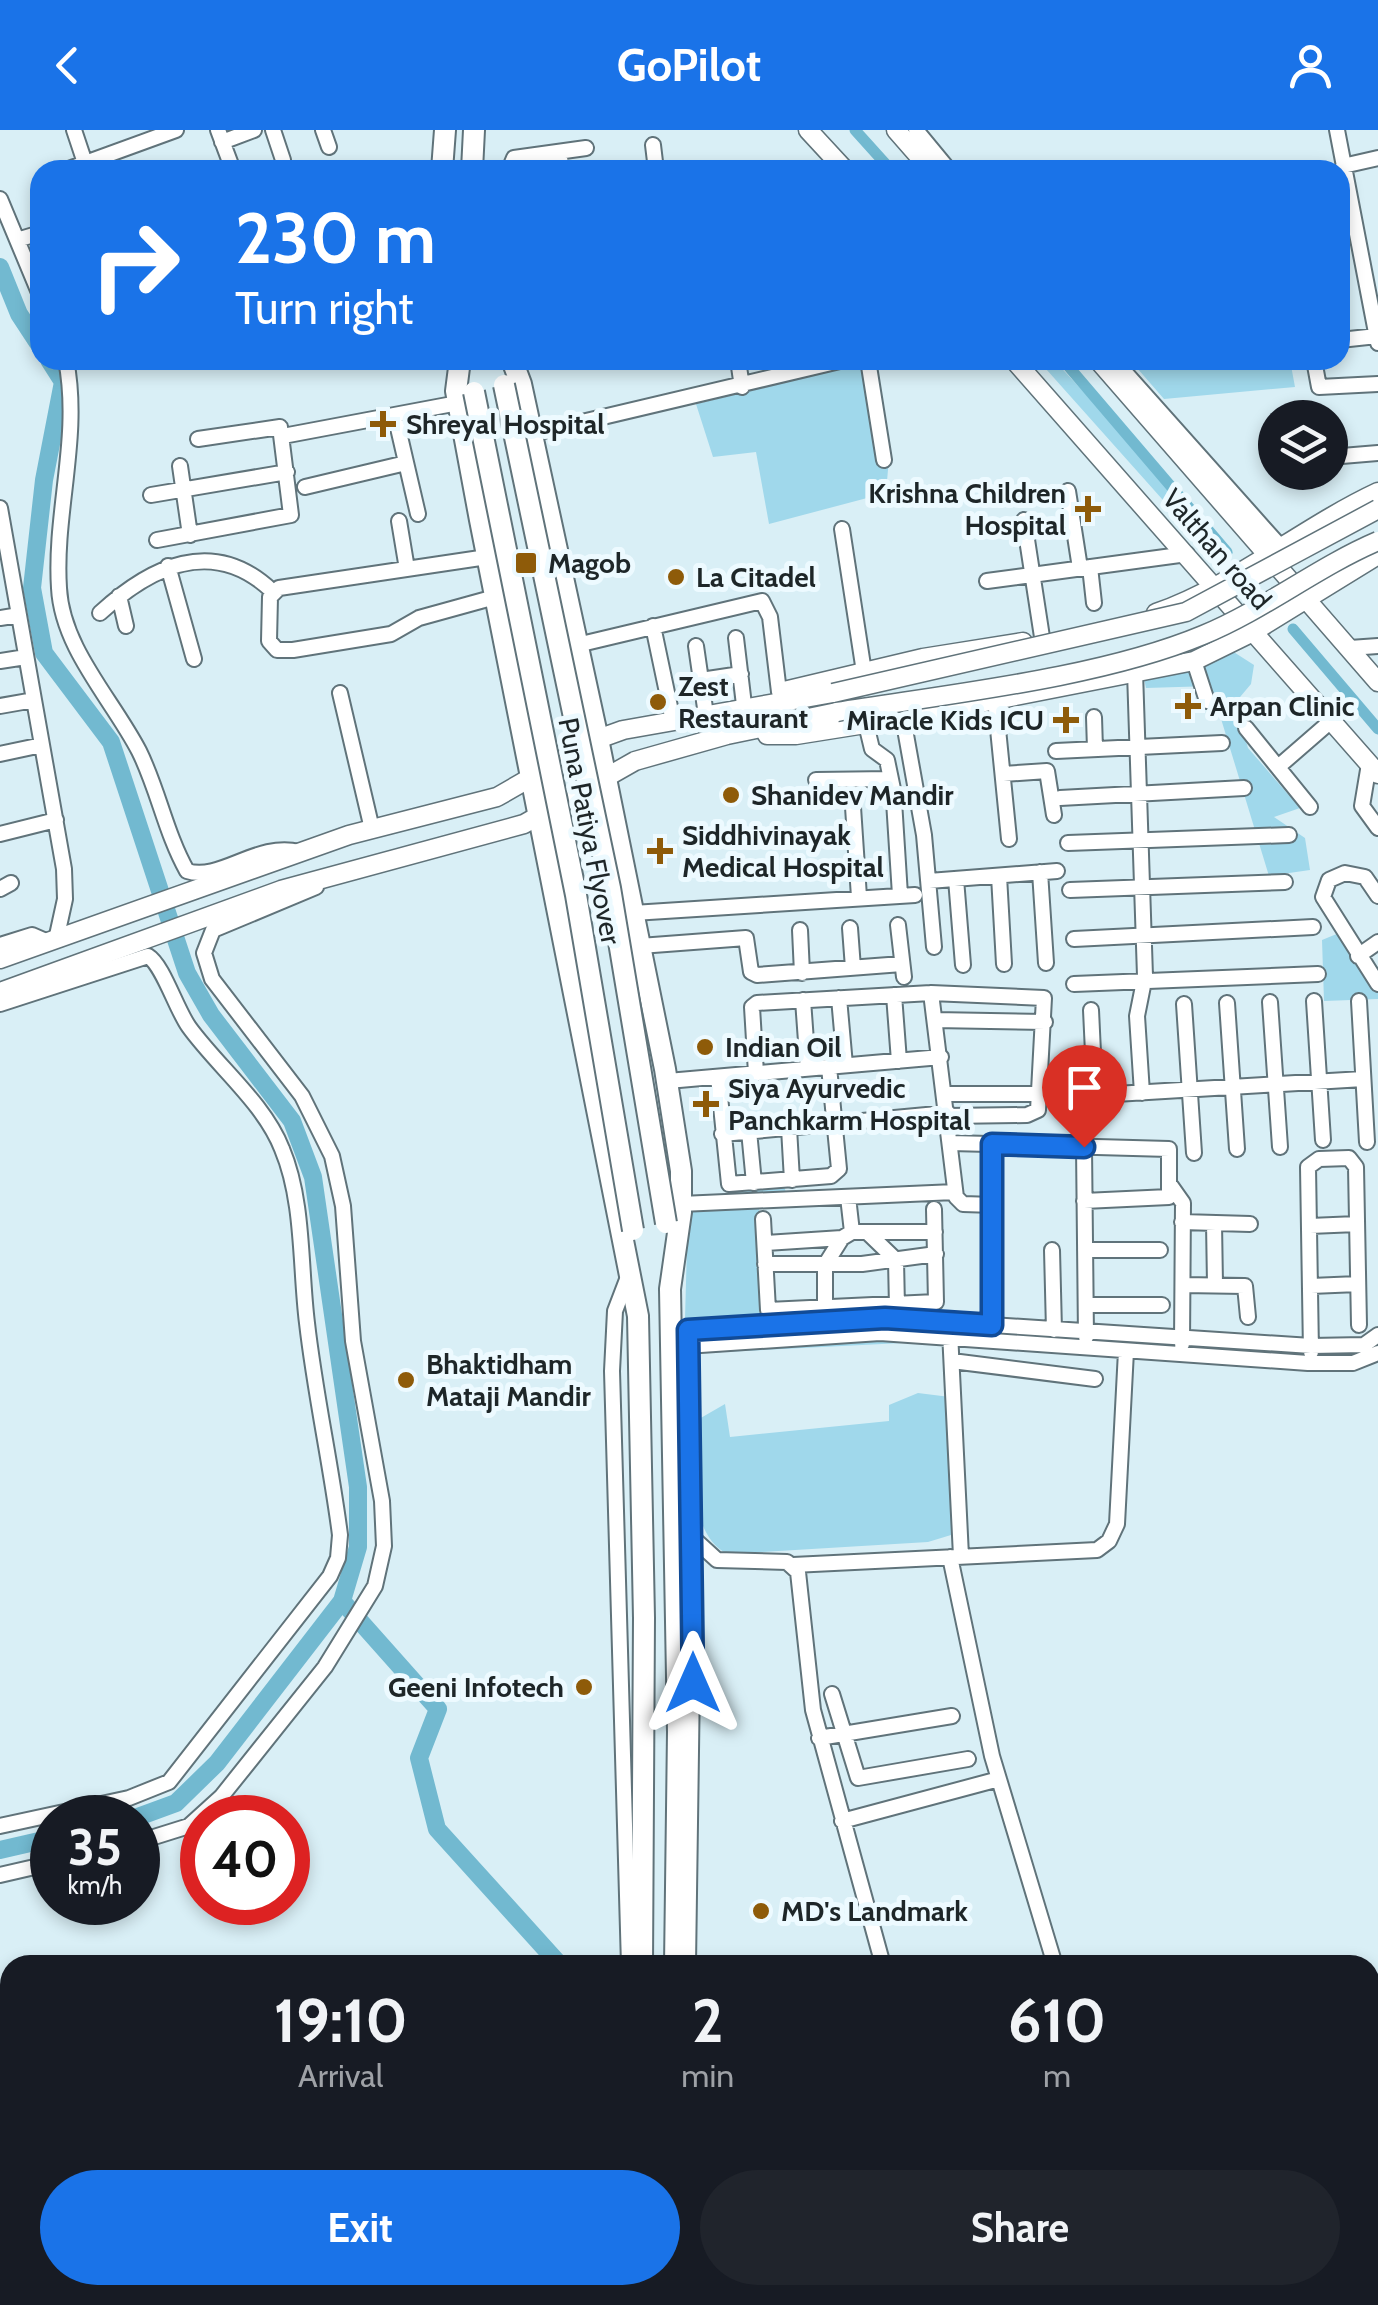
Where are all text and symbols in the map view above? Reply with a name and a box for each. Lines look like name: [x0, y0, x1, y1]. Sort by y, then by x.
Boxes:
icon: back: [40, 38, 95, 93]
text: GoPilot: [617, 38, 761, 92]
icon: person: [1283, 38, 1338, 93]
text: 230 m: [235, 195, 436, 281]
icon: right: [70, 200, 200, 330]
text: Turn right: [235, 281, 414, 335]
map controls: [1258, 400, 1348, 490]
button: layers: [1258, 400, 1348, 490]
place label: Shreyal Hospital: [406, 407, 605, 441]
marker: Shreyal Hospital: [370, 411, 396, 437]
place label: Krishna Children Hospital: [868, 476, 1066, 542]
street label: Valthan road: [1155, 482, 1279, 616]
marker: Krishna Children Hospital: [1075, 496, 1101, 522]
place label: Magob: [548, 546, 631, 580]
marker: Magob: [513, 550, 539, 576]
place label: La Citadel: [696, 560, 816, 594]
marker: La Citadel: [665, 566, 687, 588]
place label: Zest Restaurant: [678, 669, 808, 735]
place label: Arpan Clinic: [1210, 689, 1355, 723]
marker: Zest Restaurant: [647, 691, 669, 713]
marker: Arpan Clinic: [1175, 693, 1201, 719]
place label: Miracle Kids ICU: [846, 703, 1044, 737]
marker: Miracle Kids ICU: [1053, 707, 1079, 733]
street label: Puna Patiya Flyover: [551, 715, 629, 948]
place label: Shanidev Mandir: [751, 778, 954, 812]
marker: Shanidev Mandir: [720, 784, 742, 806]
place label: Siddhivinayak Medical Hospital: [682, 818, 884, 884]
marker: Siddhivinayak Medical Hospital: [647, 838, 673, 864]
place label: Indian Oil: [725, 1030, 842, 1064]
marker: Indian Oil: [694, 1036, 716, 1058]
pin: [1042, 1045, 1127, 1148]
icon: arrive: [1057, 1060, 1112, 1115]
place label: Siya Ayurvedic Panchkarm Hospital: [728, 1071, 971, 1137]
marker: Siya Ayurvedic Panchkarm Hospital: [693, 1091, 719, 1117]
place label: Bhaktidham Mataji Mandir: [426, 1347, 591, 1413]
marker: Bhaktidham Mataji Mandir: [395, 1369, 417, 1391]
position arrow: [641, 1631, 745, 1735]
place label: Geeni Infotech: [388, 1670, 564, 1704]
marker: Geeni Infotech: [573, 1676, 595, 1698]
speed limit sign: 40: [180, 1795, 310, 1925]
text: 35: [68, 1817, 122, 1878]
text: km/h: [68, 1870, 122, 1900]
place label: MD's Landmark: [781, 1894, 968, 1928]
marker: MD's Landmark: [750, 1900, 772, 1922]
text: 19:10: [274, 1984, 408, 2057]
text: 2: [692, 1984, 724, 2057]
text: 610: [1008, 1984, 1106, 2057]
text: Arrival: [298, 2056, 383, 2095]
text: min: [681, 2056, 734, 2095]
text: m: [1043, 2056, 1071, 2095]
button: Exit: [40, 2170, 680, 2285]
button: Share: [700, 2170, 1340, 2285]

